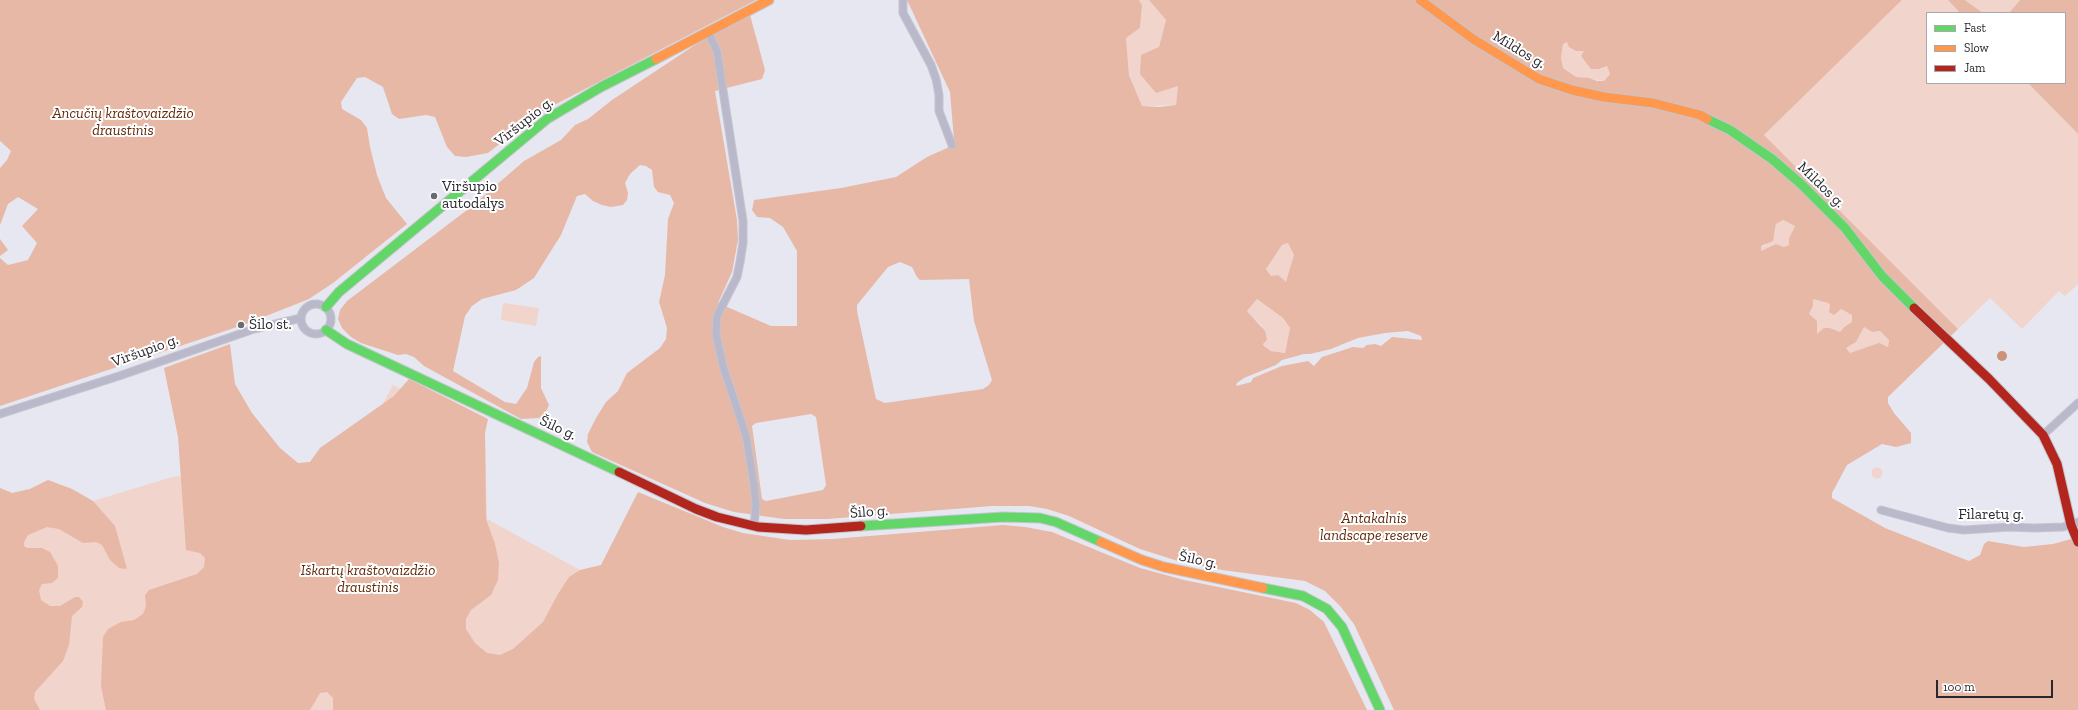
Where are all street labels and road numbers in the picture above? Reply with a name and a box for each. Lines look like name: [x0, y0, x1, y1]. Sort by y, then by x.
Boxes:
street label: Mildos g.: [1489, 27, 1549, 73]
street label: Viršupio g.: [491, 93, 557, 151]
street label: Mildos g.: [1794, 158, 1848, 212]
street label: Viršupio g.: [109, 331, 181, 371]
street label: Šilo g.: [537, 412, 579, 444]
street label: Šilo g.: [849, 502, 889, 522]
street label: Filaretų g.: [1958, 506, 2024, 524]
street label: Šilo g.: [1177, 547, 1219, 573]

